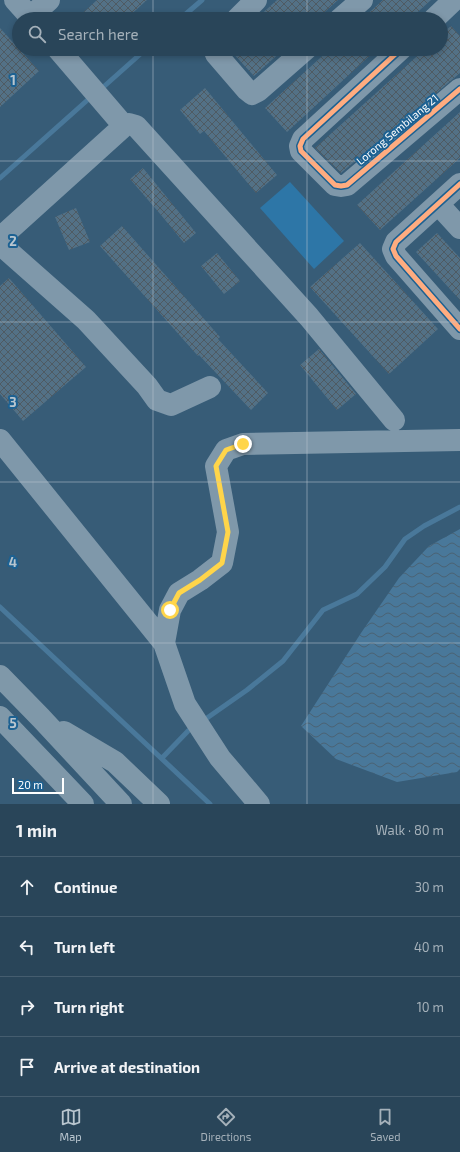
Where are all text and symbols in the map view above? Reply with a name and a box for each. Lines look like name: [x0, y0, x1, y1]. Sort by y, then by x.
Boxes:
search box: [12, 12, 448, 56]
icon: search: [26, 23, 48, 45]
text: Search here: [58, 25, 139, 43]
text: 1: [10, 72, 16, 88]
street label: Lorong Sembilang 21: [353, 91, 441, 167]
text: 2: [9, 233, 17, 249]
text: 3: [9, 394, 17, 410]
route end: [234, 435, 252, 453]
text: 4: [9, 554, 17, 570]
route start: [161, 601, 179, 619]
text: 5: [9, 715, 17, 731]
scale bar: [12, 776, 64, 795]
text: 20 m: [18, 778, 43, 791]
text: 1 min: [16, 820, 57, 840]
text: Walk · 80 m: [375, 822, 444, 838]
icon: ahead: [16, 876, 38, 898]
text: Continue: [54, 878, 117, 896]
text: 30 m: [415, 879, 444, 895]
icon: left: [16, 936, 38, 958]
text: Turn left: [54, 938, 115, 956]
text: 40 m: [414, 939, 444, 955]
icon: right: [16, 996, 38, 1018]
text: Turn right: [54, 998, 124, 1016]
text: 10 m: [417, 999, 444, 1015]
icon: arrive: [16, 1056, 38, 1078]
text: Arrive at destination: [54, 1058, 200, 1076]
tab: Map: [60, 1106, 82, 1143]
tab: Directions: [201, 1106, 251, 1143]
tab: Saved: [370, 1106, 401, 1143]

